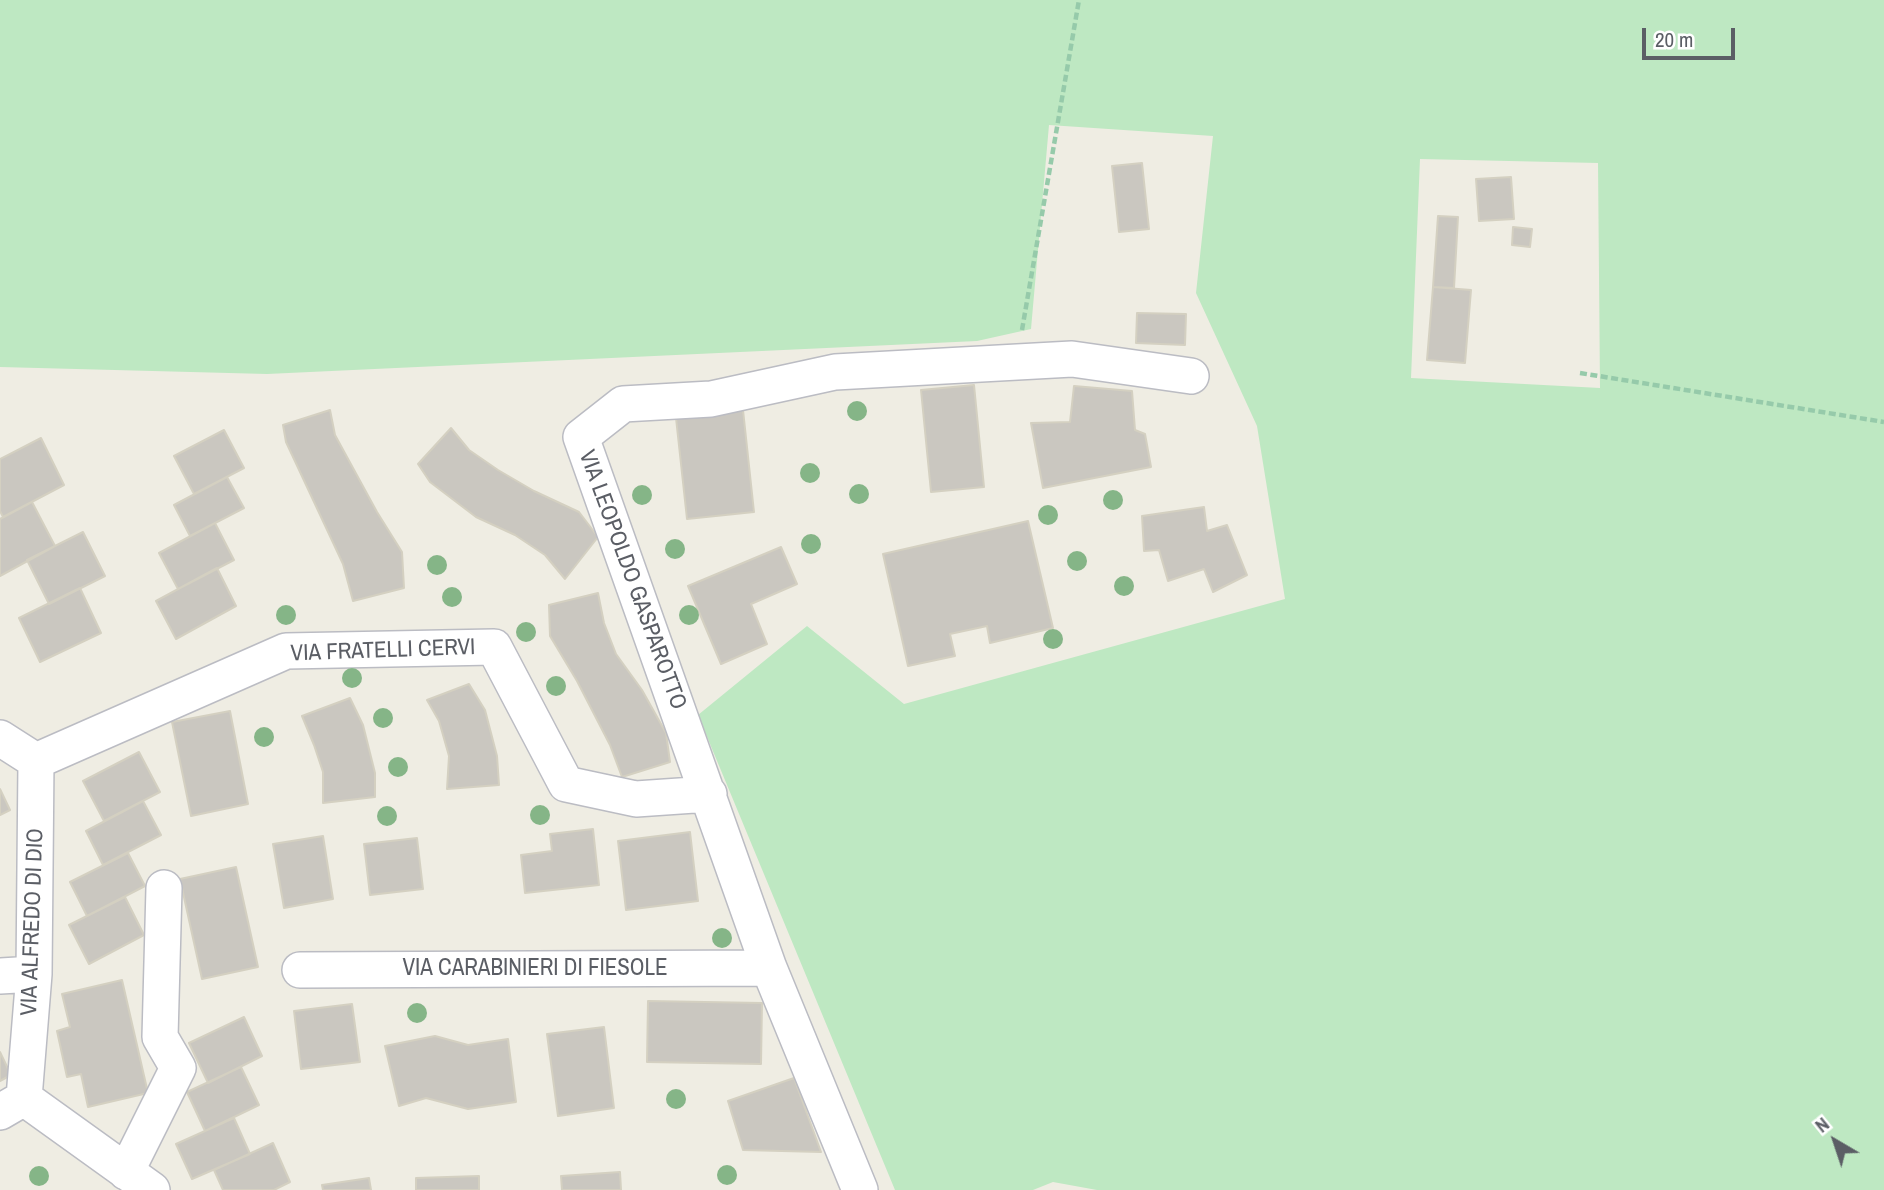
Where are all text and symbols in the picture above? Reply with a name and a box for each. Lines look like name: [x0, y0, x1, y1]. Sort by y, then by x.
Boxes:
scale bar: [1646, 14, 1739, 58]
text: 20 m: [1655, 25, 1693, 54]
street label: VIA LEOPOLDO GASPAROTTO: [572, 447, 692, 713]
street label: VIA FRATELLI CERVI: [290, 634, 476, 668]
street label: VIA ALFREDO DI DIO: [16, 828, 50, 1016]
street label: VIA CARABINIERI DI FIESOLE: [402, 955, 668, 983]
north arrow: [1800, 1106, 1870, 1176]
text: N: [1809, 1111, 1834, 1138]

